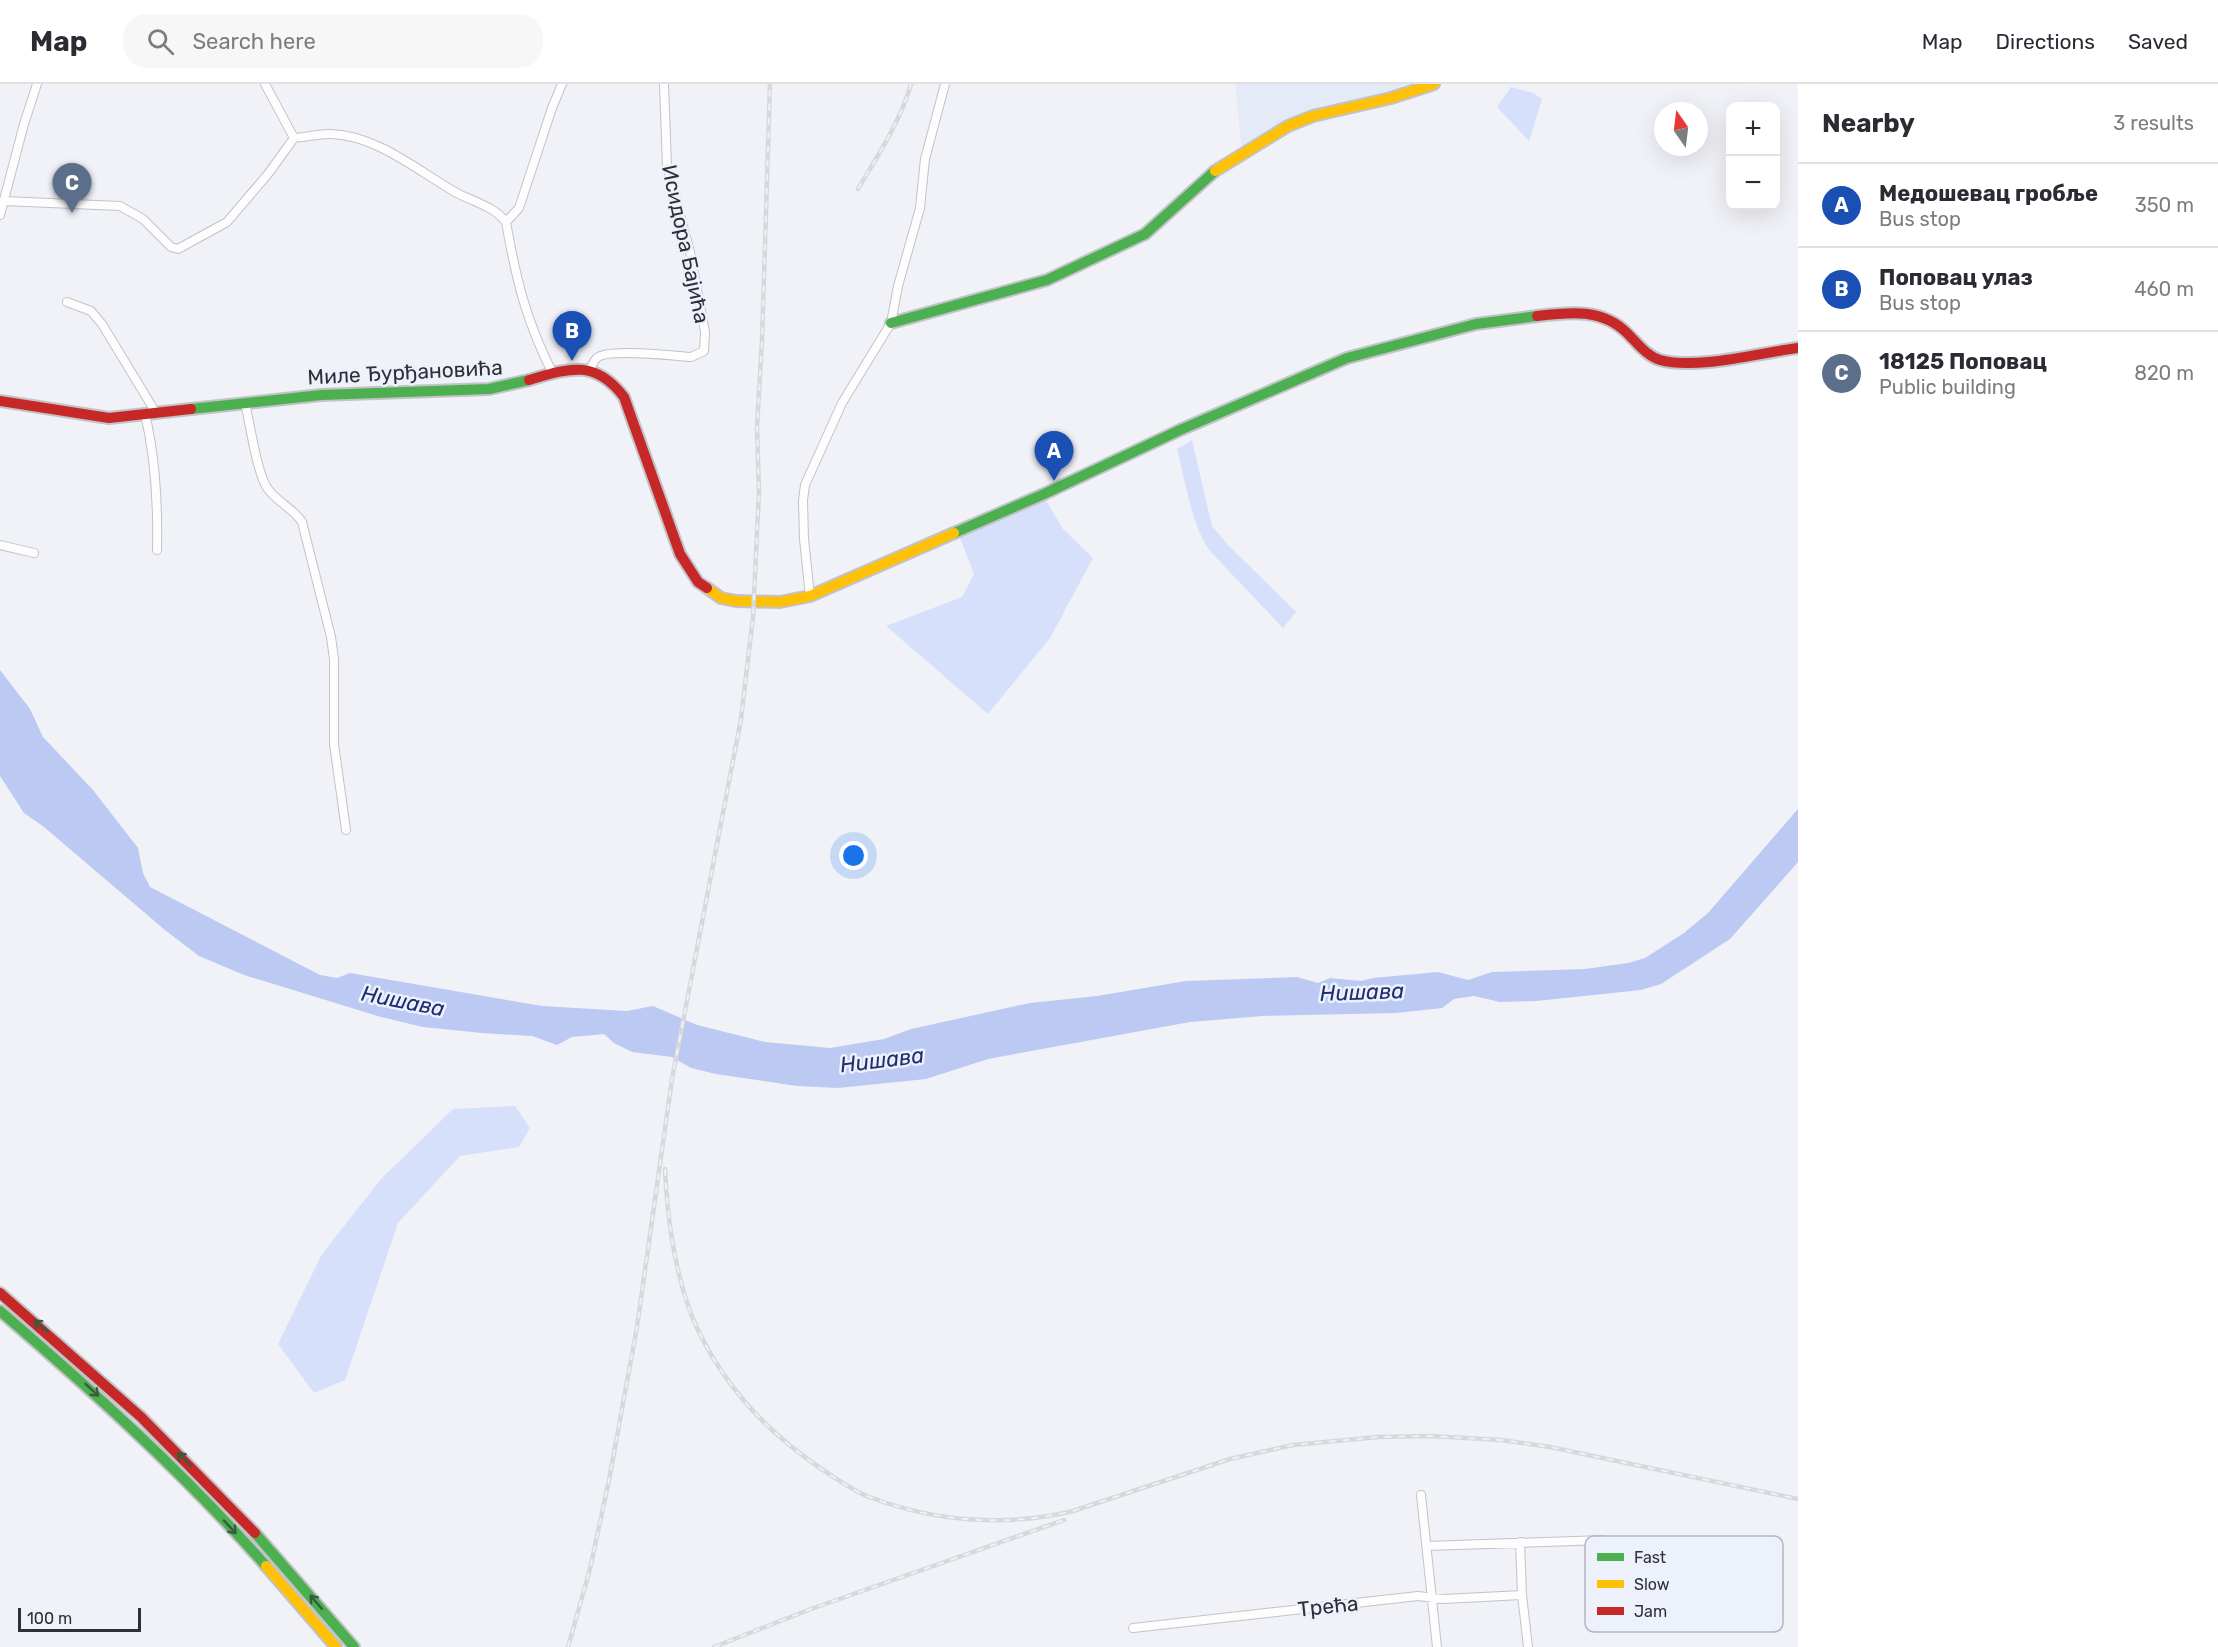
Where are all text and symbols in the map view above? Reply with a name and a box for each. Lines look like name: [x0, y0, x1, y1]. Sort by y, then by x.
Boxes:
search box: [123, 14, 543, 68]
text: Map: [30, 25, 87, 58]
icon: search: [144, 25, 177, 58]
text: Search here: [192, 28, 316, 55]
text: Map: [1922, 29, 1963, 54]
text: Directions: [1996, 29, 2095, 54]
text: Saved: [2128, 29, 2188, 54]
north arrow: [1654, 102, 1708, 156]
map controls: [1726, 102, 1780, 210]
button: +: [1726, 102, 1780, 156]
text: Nearby: [1822, 108, 1915, 139]
text: 3 results: [2113, 111, 2194, 135]
button: −: [1726, 156, 1780, 210]
street label: Исидора Бајића: [657, 162, 715, 326]
pin: C: [52, 164, 92, 213]
text: Медошевац гробље: [1879, 180, 2098, 207]
text: A: [1834, 193, 1849, 217]
text: 350 m: [2135, 193, 2194, 217]
text: Bus stop: [1879, 207, 1961, 231]
text: Поповац улаз: [1879, 264, 2033, 291]
text: B: [1834, 277, 1849, 301]
text: 460 m: [2134, 277, 2194, 301]
text: Bus stop: [1879, 291, 1961, 315]
pin: B: [552, 312, 592, 361]
text: 18125 Поповац: [1879, 348, 2047, 375]
street label: Миле Ђурђановића: [307, 354, 503, 390]
text: C: [1834, 361, 1849, 385]
text: 820 m: [2134, 361, 2194, 385]
text: Public building: [1879, 375, 2016, 399]
pin: A: [1034, 432, 1074, 481]
your location: [839, 841, 868, 870]
water label: Нишава: [1319, 977, 1405, 1007]
water label: Нишава: [359, 980, 447, 1022]
water label: Нишава: [838, 1041, 926, 1079]
one-way arrow: [33, 1320, 49, 1333]
one-way arrow: [84, 1383, 99, 1397]
one-way arrow: [177, 1451, 192, 1466]
one-way arrow: [223, 1520, 238, 1535]
legend: [1585, 1536, 1783, 1632]
text: Fast: [1634, 1548, 1666, 1567]
text: Slow: [1634, 1575, 1670, 1594]
street label: Трећа: [1296, 1590, 1360, 1622]
one-way arrow: [309, 1595, 323, 1610]
text: Jam: [1634, 1602, 1667, 1621]
scale bar: [18, 1605, 141, 1632]
text: 100 m: [27, 1609, 72, 1628]

